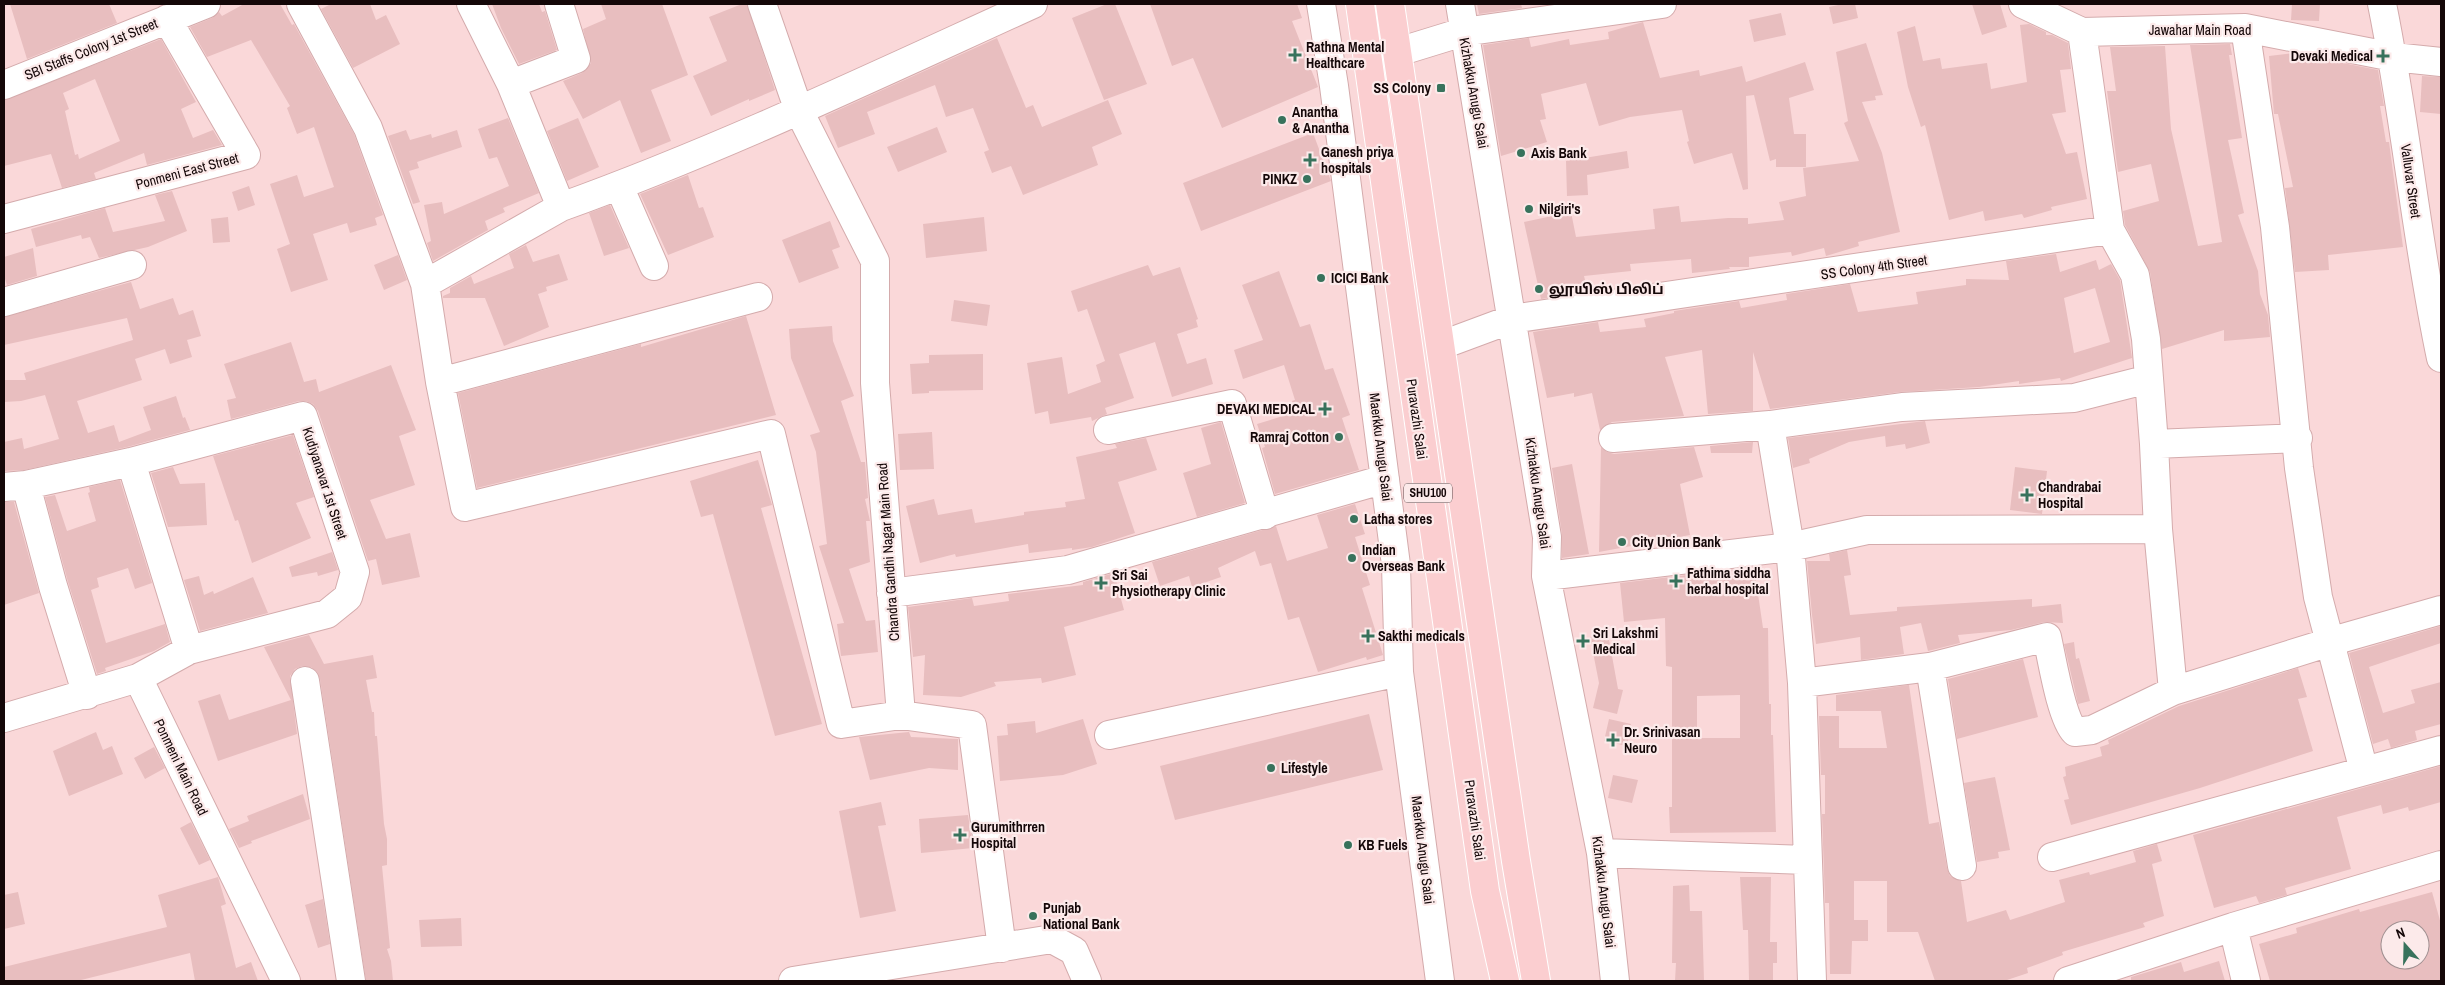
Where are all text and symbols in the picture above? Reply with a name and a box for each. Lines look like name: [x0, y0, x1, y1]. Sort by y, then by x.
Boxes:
street label: SBI Staffs Colony 1st Street: [22, 14, 160, 84]
street label: Jawahar Main Road: [2149, 21, 2251, 39]
street label: Kizhakku Anugu Salai: [1455, 36, 1493, 150]
place label: Rathna Mental Healthcare: [1306, 38, 1384, 72]
place label: Devaki Medical: [2291, 47, 2373, 65]
marker: Rathna Mental Healthcare: [1288, 48, 1302, 62]
marker: Devaki Medical: [2377, 50, 2389, 62]
place label: SS Colony: [1374, 79, 1432, 97]
marker: SS Colony: [1435, 82, 1447, 94]
place label: Anantha & Anantha: [1292, 103, 1350, 137]
marker: Anantha & Anantha: [1276, 114, 1288, 126]
place label: Ganesh priya hospitals: [1321, 143, 1394, 177]
street label: Valluvar Street: [2397, 143, 2425, 219]
place label: Axis Bank: [1531, 144, 1587, 162]
marker: Axis Bank: [1515, 147, 1527, 159]
street label: Ponmeni East Street: [133, 149, 241, 193]
marker: Ganesh priya hospitals: [1303, 153, 1317, 167]
place label: PINKZ: [1263, 170, 1297, 188]
marker: PINKZ: [1301, 173, 1313, 185]
place label: Nilgiri's: [1539, 200, 1581, 218]
marker: Nilgiri's: [1523, 203, 1535, 215]
street label: SS Colony 4th Street: [1820, 251, 1928, 283]
place label: ICICI Bank: [1331, 269, 1389, 287]
marker: ICICI Bank: [1315, 272, 1327, 284]
place label: லூயிஸ் பிலிப்: [1549, 280, 1664, 299]
marker: லூயிஸ் பிலிப்: [1533, 283, 1545, 295]
street label: Puravazhi Salai: [1402, 378, 1432, 460]
street label: Maerkku Anugu Salai: [1365, 392, 1397, 502]
place label: DEVAKI MEDICAL: [1217, 400, 1315, 418]
marker: DEVAKI MEDICAL: [1319, 403, 1331, 415]
street label: Kudiyanavar 1st Street: [298, 425, 352, 541]
place label: Ramraj Cotton: [1250, 428, 1329, 446]
marker: Ramraj Cotton: [1333, 431, 1345, 443]
street label: Kizhakku Anugu Salai: [1521, 436, 1555, 550]
street label: Chandra Gandhi Nagar Main Road: [873, 462, 903, 642]
place label: Chandrabai Hospital: [2038, 478, 2101, 512]
road number: SHU100: [1404, 483, 1452, 502]
marker: Chandrabai Hospital: [2020, 488, 2034, 502]
place label: Latha stores: [1364, 510, 1432, 528]
marker: Latha stores: [1348, 513, 1360, 525]
place label: City Union Bank: [1632, 533, 1721, 551]
marker: City Union Bank: [1616, 536, 1628, 548]
place label: Indian Overseas Bank: [1362, 541, 1446, 575]
marker: Indian Overseas Bank: [1346, 552, 1358, 564]
place label: Fathima siddha herbal hospital: [1687, 564, 1771, 598]
place label: Sri Sai Physiotherapy Clinic: [1112, 566, 1226, 600]
marker: Fathima siddha herbal hospital: [1669, 574, 1683, 588]
marker: Sri Sai Physiotherapy Clinic: [1094, 576, 1108, 590]
place label: Sri Lakshmi Medical: [1593, 624, 1658, 658]
place label: Sakthi medicals: [1378, 627, 1465, 645]
marker: Sakthi medicals: [1362, 630, 1374, 642]
marker: Sri Lakshmi Medical: [1577, 635, 1589, 647]
street label: Ponmeni Main Road: [150, 716, 212, 818]
place label: Dr. Srinivasan Neuro: [1624, 723, 1701, 757]
marker: Dr. Srinivasan Neuro: [1606, 733, 1620, 747]
place label: Lifestyle: [1281, 759, 1328, 777]
marker: Lifestyle: [1265, 762, 1277, 774]
street label: Puravazhi Salai: [1460, 779, 1490, 861]
street label: Maerkku Anugu Salai: [1407, 795, 1439, 905]
place label: Gurumithrren Hospital: [971, 818, 1045, 852]
marker: Gurumithrren Hospital: [953, 828, 967, 842]
street label: Kizhakku Anugu Salai: [1588, 835, 1620, 949]
place label: KB Fuels: [1358, 836, 1408, 854]
marker: KB Fuels: [1342, 839, 1354, 851]
place label: Punjab National Bank: [1043, 899, 1120, 933]
marker: Punjab National Bank: [1027, 910, 1039, 922]
north arrow: [2380, 920, 2430, 970]
text: N: [2394, 923, 2408, 943]

